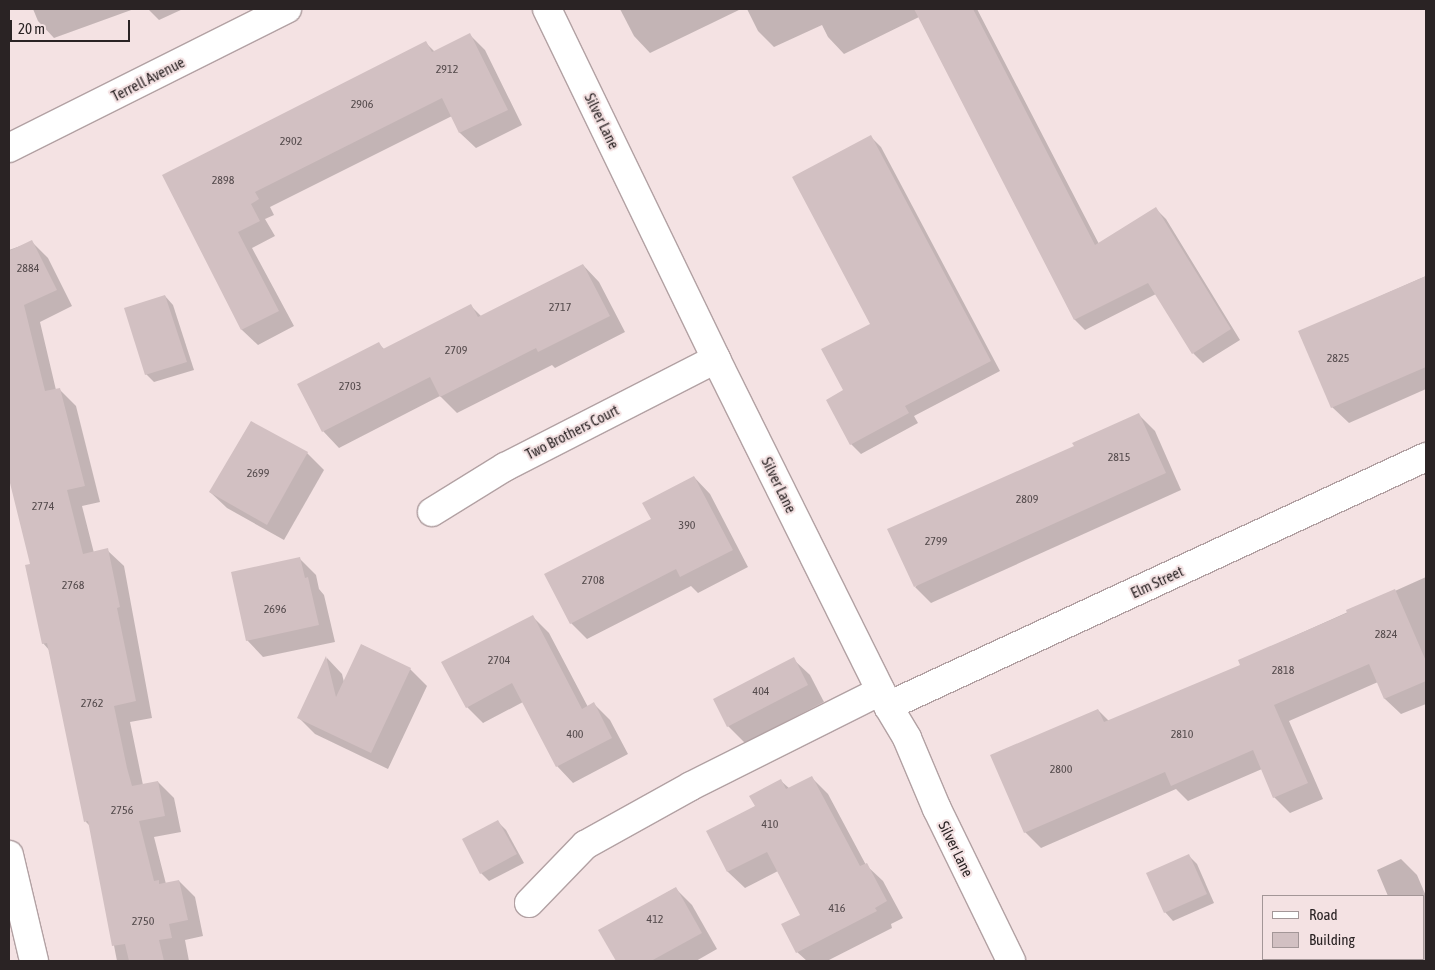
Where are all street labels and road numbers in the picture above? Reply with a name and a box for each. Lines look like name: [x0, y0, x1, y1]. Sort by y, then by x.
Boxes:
street label: Terrell Avenue: [108, 53, 188, 105]
street label: Silver Lane: [581, 90, 623, 152]
street label: Two Brothers Court: [522, 401, 622, 463]
street label: Silver Lane: [758, 454, 800, 516]
street label: Elm Street: [1128, 562, 1186, 602]
street label: Silver Lane: [935, 818, 977, 880]

